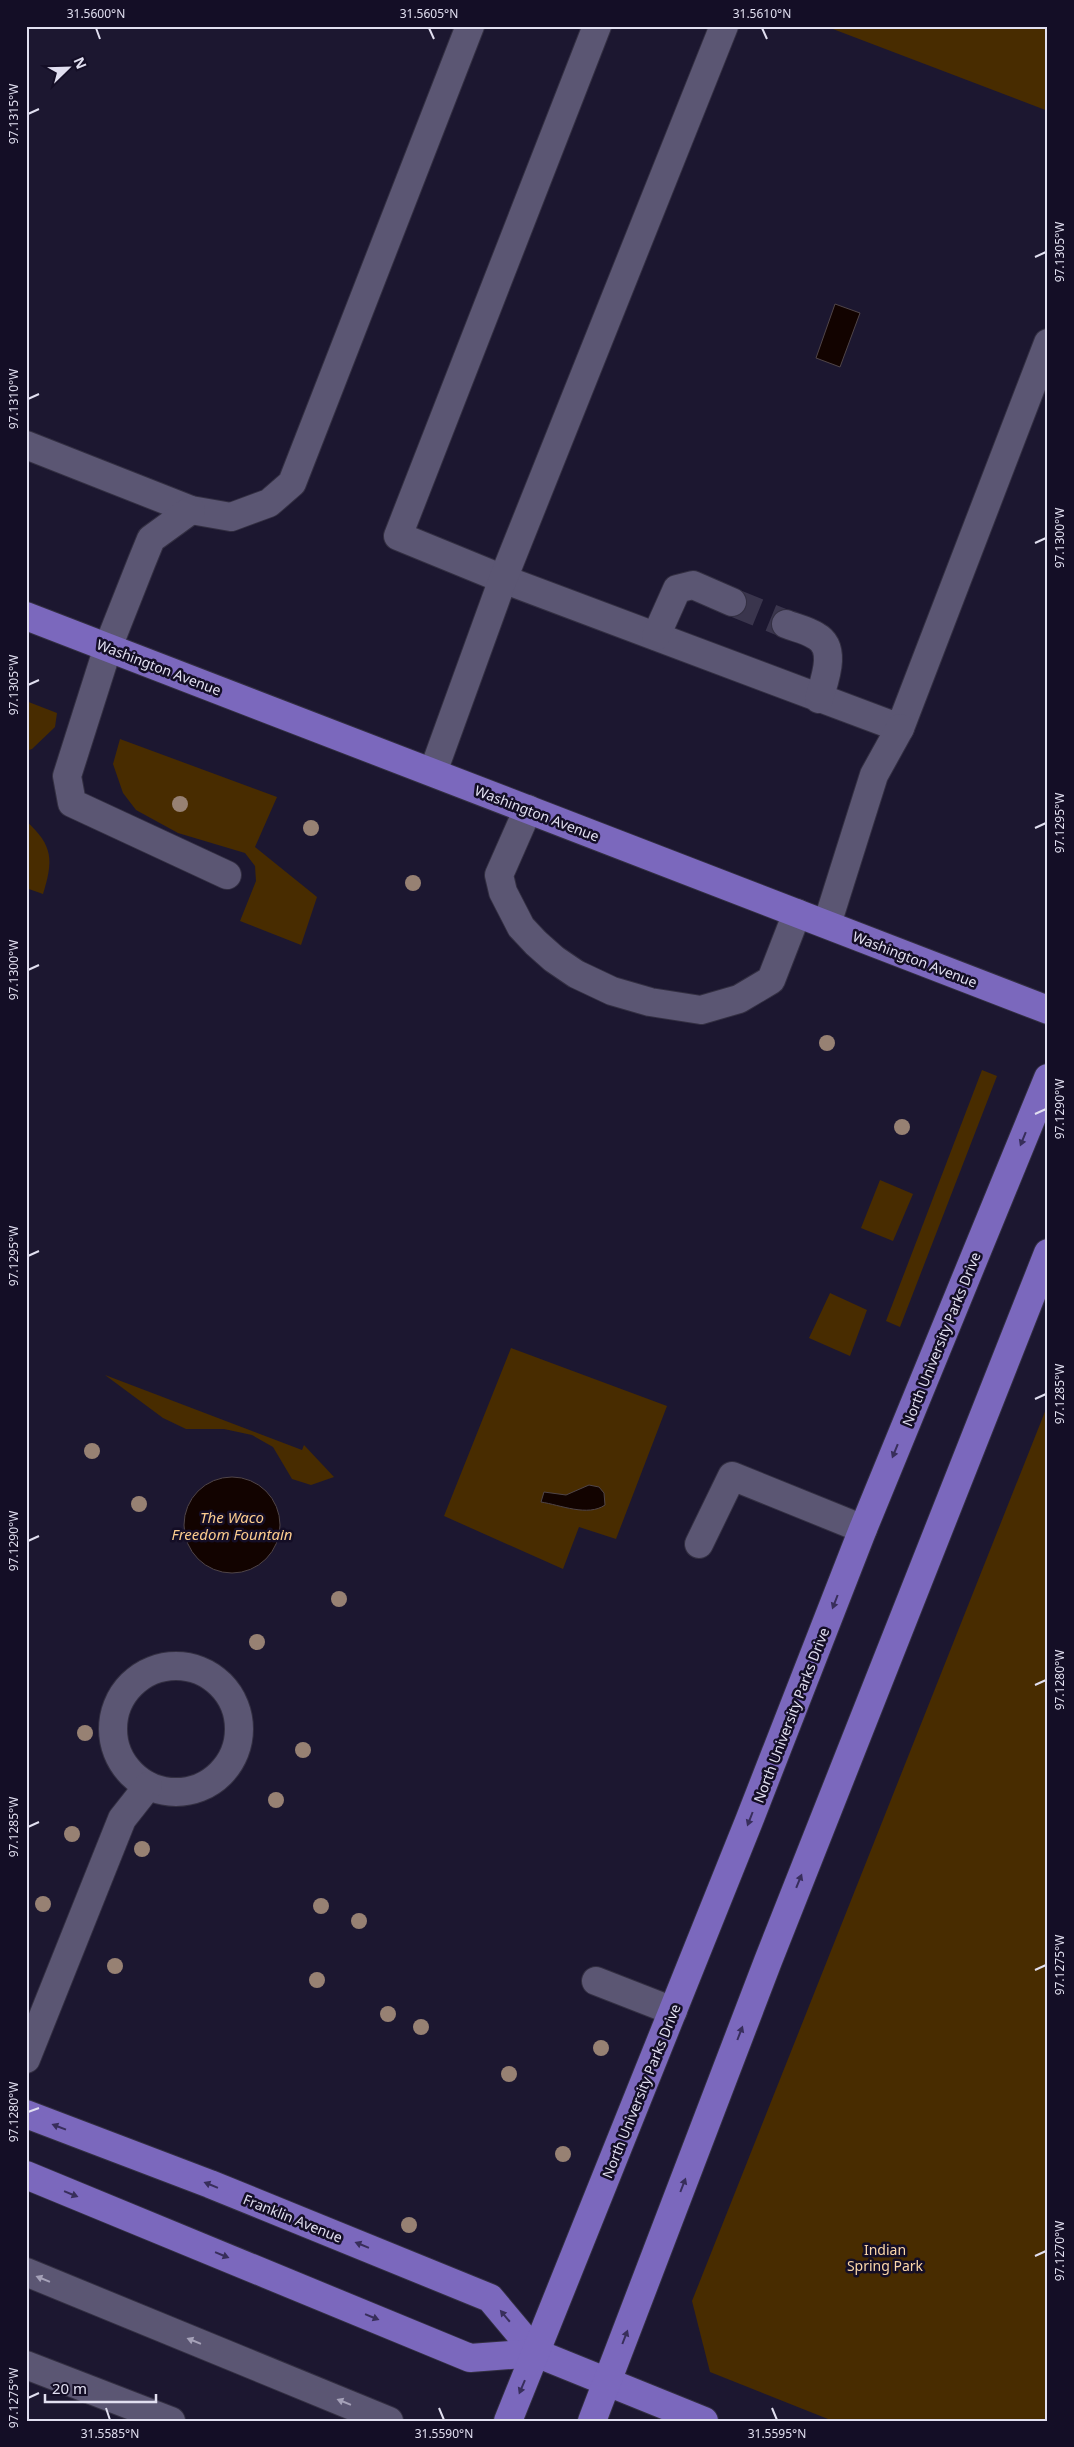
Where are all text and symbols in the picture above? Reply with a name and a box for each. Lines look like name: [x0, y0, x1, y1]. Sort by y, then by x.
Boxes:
text: 31.5600°N: [67, 5, 125, 22]
text: 31.5605°N: [400, 5, 458, 22]
text: 31.5610°N: [733, 5, 791, 22]
north arrow: [42, 42, 92, 92]
text: N: [69, 54, 91, 72]
text: 97.1315°W: [5, 84, 22, 144]
text: 97.1305°W: [1051, 222, 1068, 282]
text: 97.1310°W: [5, 369, 22, 429]
text: 97.1300°W: [1051, 508, 1068, 568]
street label: Washington Avenue: [94, 635, 224, 700]
text: 97.1305°W: [5, 655, 22, 715]
street label: Washington Avenue: [472, 781, 602, 846]
text: 97.1295°W: [1051, 793, 1068, 853]
street label: Washington Avenue: [850, 927, 980, 992]
text: 97.1300°W: [5, 940, 22, 1000]
text: 97.1290°W: [1051, 1079, 1068, 1139]
one-way arrow: [1018, 1132, 1026, 1146]
text: 97.1295°W: [5, 1226, 22, 1286]
street label: North University Parks Drive: [897, 1249, 985, 1429]
text: 97.1285°W: [1051, 1364, 1068, 1424]
one-way arrow: [891, 1444, 899, 1459]
water label: The Waco Freedom Fountain: [172, 1507, 292, 1544]
text: 97.1290°W: [5, 1511, 22, 1571]
one-way arrow: [830, 1595, 838, 1609]
street label: North University Parks Drive: [749, 1625, 833, 1805]
text: 97.1280°W: [1051, 1650, 1068, 1710]
text: 97.1285°W: [5, 1797, 22, 1857]
one-way arrow: [746, 1812, 754, 1827]
one-way arrow: [795, 1873, 803, 1888]
text: 97.1275°W: [1051, 1935, 1068, 1995]
street label: North University Parks Drive: [597, 2001, 685, 2181]
one-way arrow: [737, 2025, 744, 2040]
text: 97.1280°W: [5, 2082, 22, 2142]
one-way arrow: [51, 2123, 66, 2131]
one-way arrow: [680, 2177, 687, 2192]
one-way arrow: [204, 2180, 218, 2188]
street label: Franklin Avenue: [241, 2189, 346, 2247]
one-way arrow: [64, 2190, 78, 2198]
text: 97.1270°W: [1051, 2221, 1068, 2281]
park label: Indian Spring Park: [847, 2240, 924, 2275]
one-way arrow: [354, 2241, 369, 2249]
one-way arrow: [215, 2252, 229, 2260]
one-way arrow: [36, 2275, 50, 2283]
one-way arrow: [500, 2309, 511, 2322]
one-way arrow: [365, 2314, 379, 2322]
one-way arrow: [622, 2329, 629, 2344]
one-way arrow: [186, 2337, 201, 2345]
text: 97.1275°W: [5, 2368, 22, 2428]
scale bar: [45, 2372, 156, 2404]
text: 20 m: [52, 2378, 87, 2398]
one-way arrow: [518, 2380, 526, 2394]
one-way arrow: [337, 2398, 351, 2406]
text: 31.5585°N: [81, 2425, 139, 2442]
text: 31.5590°N: [415, 2425, 473, 2442]
text: 31.5595°N: [748, 2425, 806, 2442]

